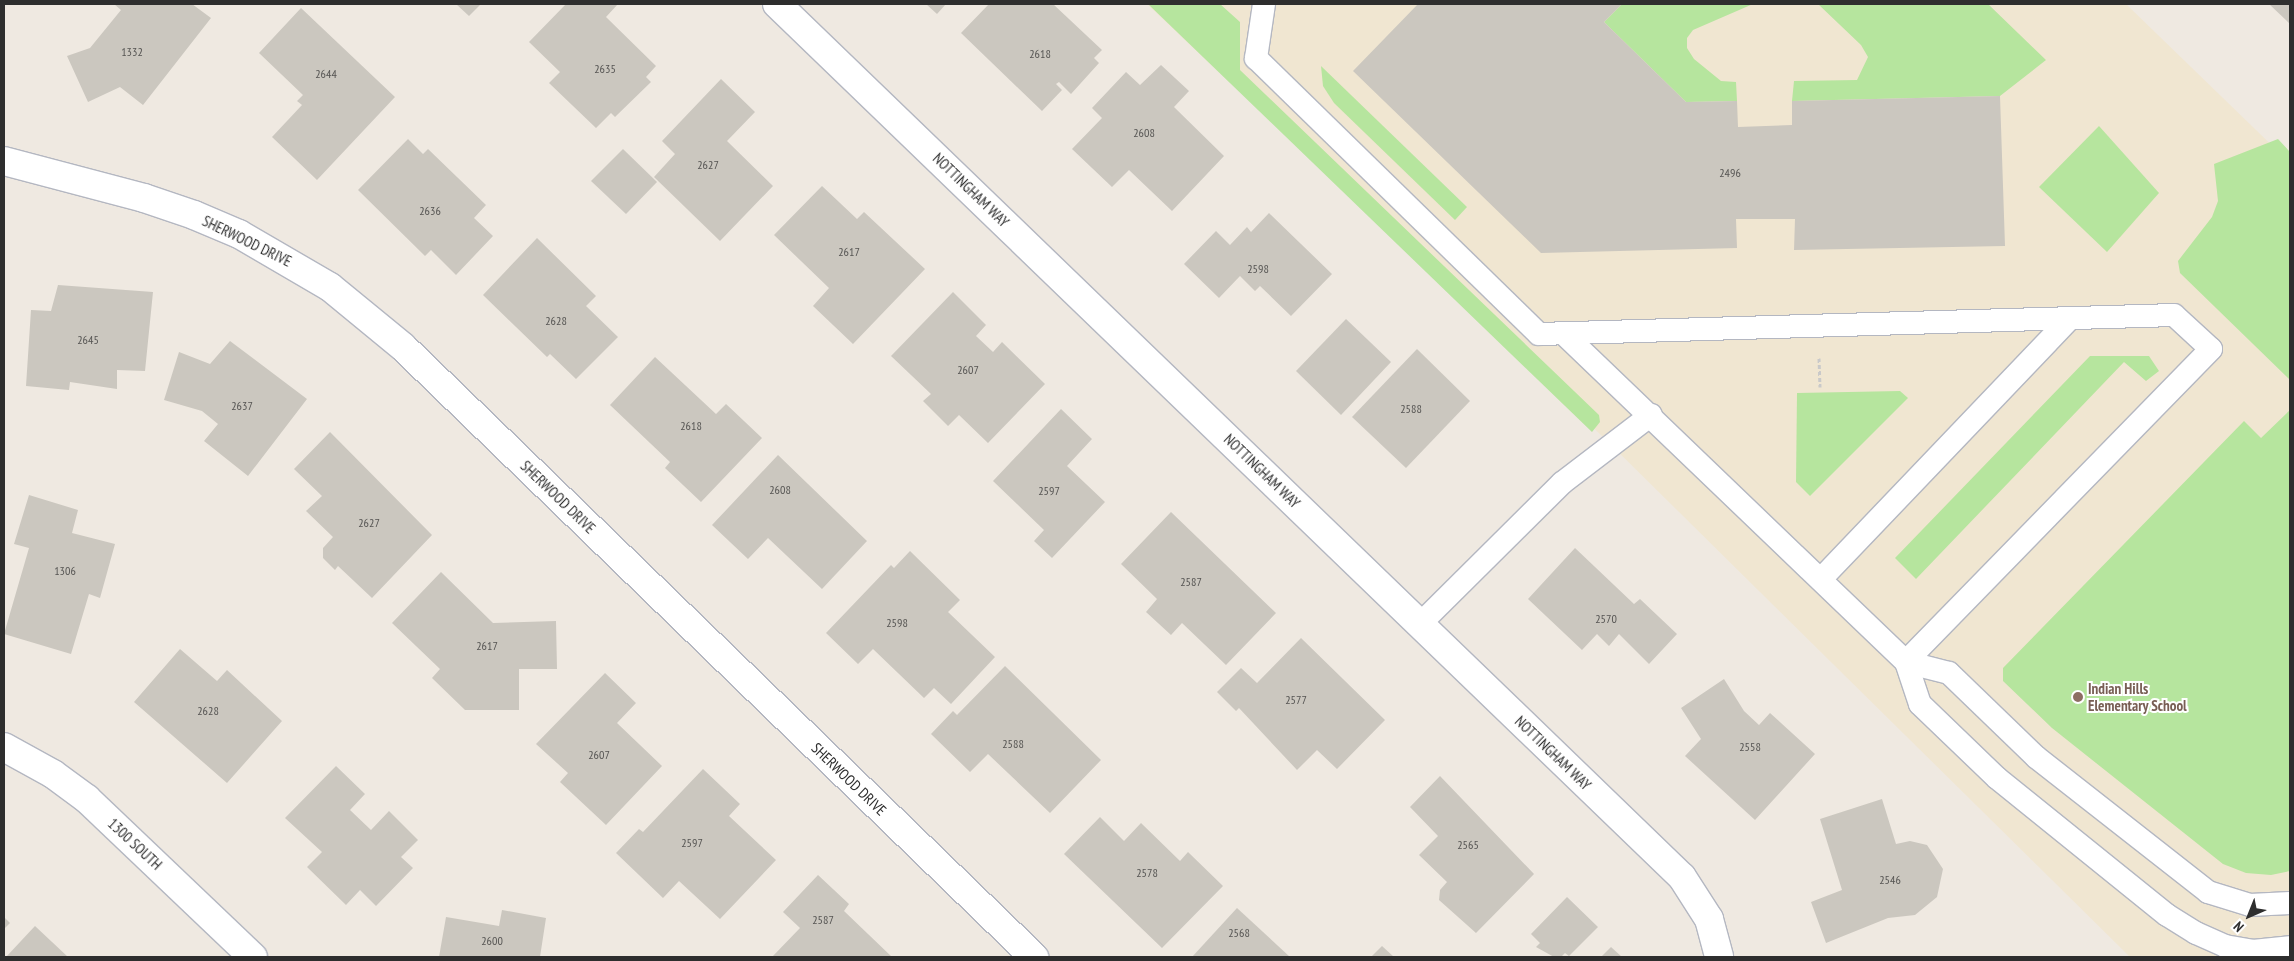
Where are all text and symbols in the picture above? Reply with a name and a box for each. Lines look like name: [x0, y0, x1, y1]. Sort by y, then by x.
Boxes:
house number: 1332: [121, 45, 143, 59]
house number: 2618: [1029, 47, 1051, 61]
house number: 2635: [594, 62, 616, 76]
house number: 2644: [315, 67, 337, 81]
house number: 2608: [1133, 126, 1155, 140]
street label: NOTTINGHAM WAY: [929, 149, 1013, 231]
house number: 2627: [697, 158, 719, 172]
house number: 2496: [1719, 166, 1741, 180]
house number: 2636: [419, 204, 441, 218]
street label: SHERWOOD DRIVE: [200, 212, 294, 270]
house number: 2617: [838, 245, 860, 259]
house number: 2598: [1247, 262, 1269, 276]
house number: 2628: [545, 314, 567, 328]
house number: 2645: [77, 333, 99, 347]
house number: 2607: [957, 363, 979, 377]
house number: 2637: [231, 399, 253, 413]
house number: 2588: [1400, 402, 1422, 416]
house number: 2618: [680, 419, 702, 433]
street label: NOTTINGHAM WAY: [1220, 430, 1304, 512]
street label: SHERWOOD DRIVE: [517, 457, 599, 537]
house number: 2608: [769, 483, 791, 497]
house number: 2597: [1038, 484, 1060, 498]
house number: 2627: [358, 516, 380, 530]
house number: 1306: [54, 564, 76, 578]
house number: 2587: [1180, 575, 1202, 589]
house number: 2570: [1595, 612, 1617, 626]
house number: 2598: [886, 616, 908, 630]
house number: 2617: [476, 639, 498, 653]
place label: Indian Hills Elementary School: [2088, 679, 2187, 714]
marker: Indian Hills Elementary School: [2072, 691, 2084, 703]
house number: 2577: [1285, 693, 1307, 707]
house number: 2628: [197, 704, 219, 718]
street label: NOTTINGHAM WAY: [1511, 712, 1595, 794]
house number: 2588: [1002, 737, 1024, 751]
street label: SHERWOOD DRIVE: [808, 739, 890, 819]
house number: 2558: [1739, 740, 1761, 754]
house number: 2607: [588, 748, 610, 762]
street label: 1300 SOUTH: [104, 814, 166, 874]
house number: 2597: [681, 836, 703, 850]
house number: 2565: [1457, 838, 1479, 852]
house number: 2578: [1136, 866, 1158, 880]
house number: 2546: [1879, 873, 1901, 887]
north arrow: [2224, 891, 2274, 941]
house number: 2587: [812, 913, 834, 927]
text: N: [2230, 918, 2248, 936]
house number: 2568: [1228, 926, 1250, 940]
house number: 2600: [481, 934, 503, 948]

